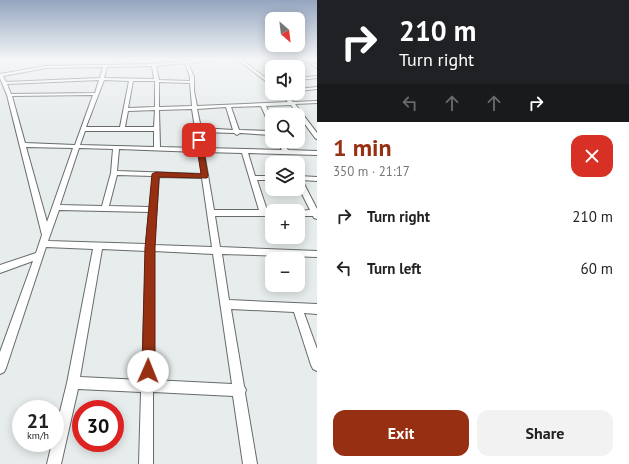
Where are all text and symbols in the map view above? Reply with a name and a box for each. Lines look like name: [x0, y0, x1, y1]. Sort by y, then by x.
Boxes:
north arrow: [265, 12, 305, 52]
map controls: [265, 12, 305, 292]
text: 210 m: [399, 12, 476, 49]
icon: right: [333, 16, 385, 68]
text: Turn right: [399, 48, 474, 71]
button: sound: [265, 60, 305, 100]
icon: left: [399, 92, 421, 114]
icon: ahead: [441, 92, 463, 114]
icon: ahead: [483, 92, 505, 114]
icon: right: [525, 92, 547, 114]
button: search: [265, 108, 305, 148]
pin: [182, 123, 216, 157]
icon: arrive: [188, 129, 210, 151]
text: 1 min: [333, 132, 392, 163]
button: close: [571, 135, 613, 177]
button: layers: [265, 156, 305, 196]
text: 350 m · 21:17: [333, 163, 410, 180]
button: +: [265, 204, 305, 244]
icon: right: [333, 205, 355, 227]
text: Turn right: [367, 207, 430, 226]
text: 210 m: [572, 207, 613, 226]
button: −: [265, 252, 305, 292]
icon: left: [333, 257, 355, 279]
text: Turn left: [367, 259, 421, 278]
text: 60 m: [580, 259, 613, 278]
position arrow: [127, 350, 169, 392]
speed limit sign: 30: [72, 400, 124, 452]
text: 21: [27, 408, 49, 434]
button: Exit: [333, 410, 469, 456]
button: Share: [477, 410, 613, 456]
text: km/h: [27, 429, 49, 442]

